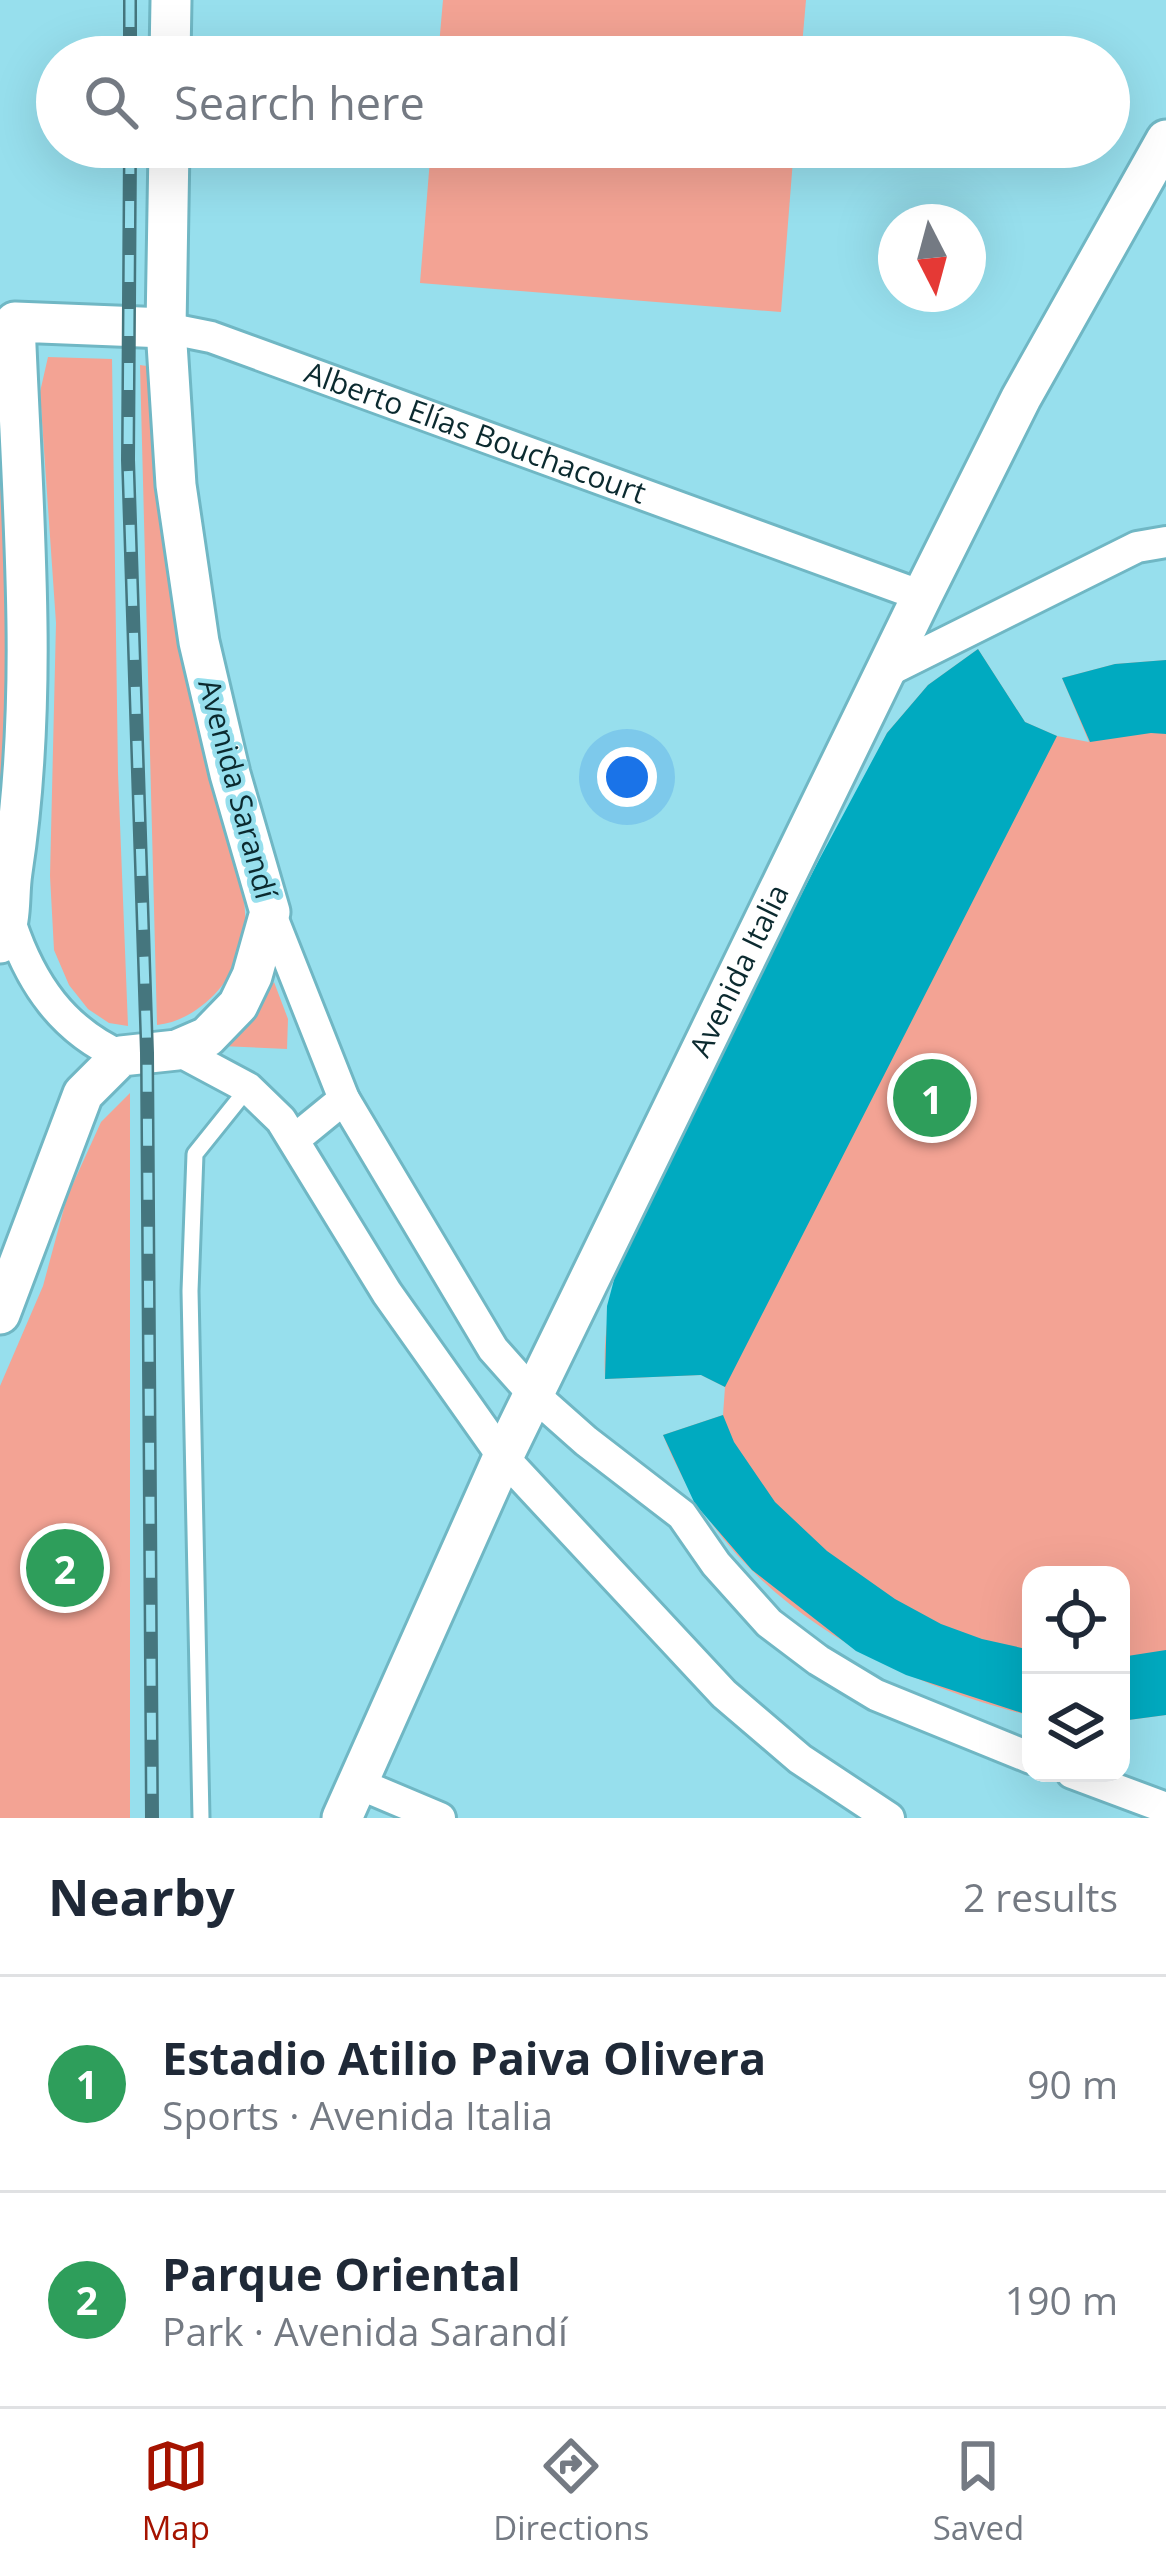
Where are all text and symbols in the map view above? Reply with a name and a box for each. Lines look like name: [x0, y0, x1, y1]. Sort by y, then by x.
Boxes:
search box: [36, 36, 1130, 168]
icon: search: [78, 69, 144, 135]
text: Search here: [174, 72, 425, 133]
north arrow: [878, 204, 986, 312]
street label: Alberto Elías Bouchacourt: [299, 351, 652, 513]
street label: Avenida Sarandí: [189, 674, 288, 904]
your location: [597, 747, 657, 807]
street label: Avenida Italia: [679, 877, 798, 1063]
pin: 1: [893, 1053, 971, 1143]
pin: 2: [26, 1523, 104, 1613]
map controls: [1022, 1566, 1130, 1782]
button: locate: [1022, 1566, 1130, 1674]
button: layers: [1022, 1674, 1130, 1782]
text: Nearby: [48, 1861, 235, 1931]
text: 2 results: [963, 1870, 1118, 1923]
text: Estadio Atilio Paiva Olivera: [162, 2027, 766, 2088]
text: 1: [76, 2057, 98, 2110]
text: 90 m: [1027, 2057, 1118, 2110]
text: Sports · Avenida Italia: [162, 2088, 553, 2141]
text: Parque Oriental: [162, 2243, 521, 2304]
text: 2: [76, 2273, 98, 2326]
text: 190 m: [1005, 2273, 1118, 2326]
text: Park · Avenida Sarandí: [162, 2304, 568, 2357]
tab: Map: [142, 2433, 210, 2550]
tab: Directions: [493, 2433, 649, 2550]
tab: Saved: [933, 2433, 1024, 2550]

